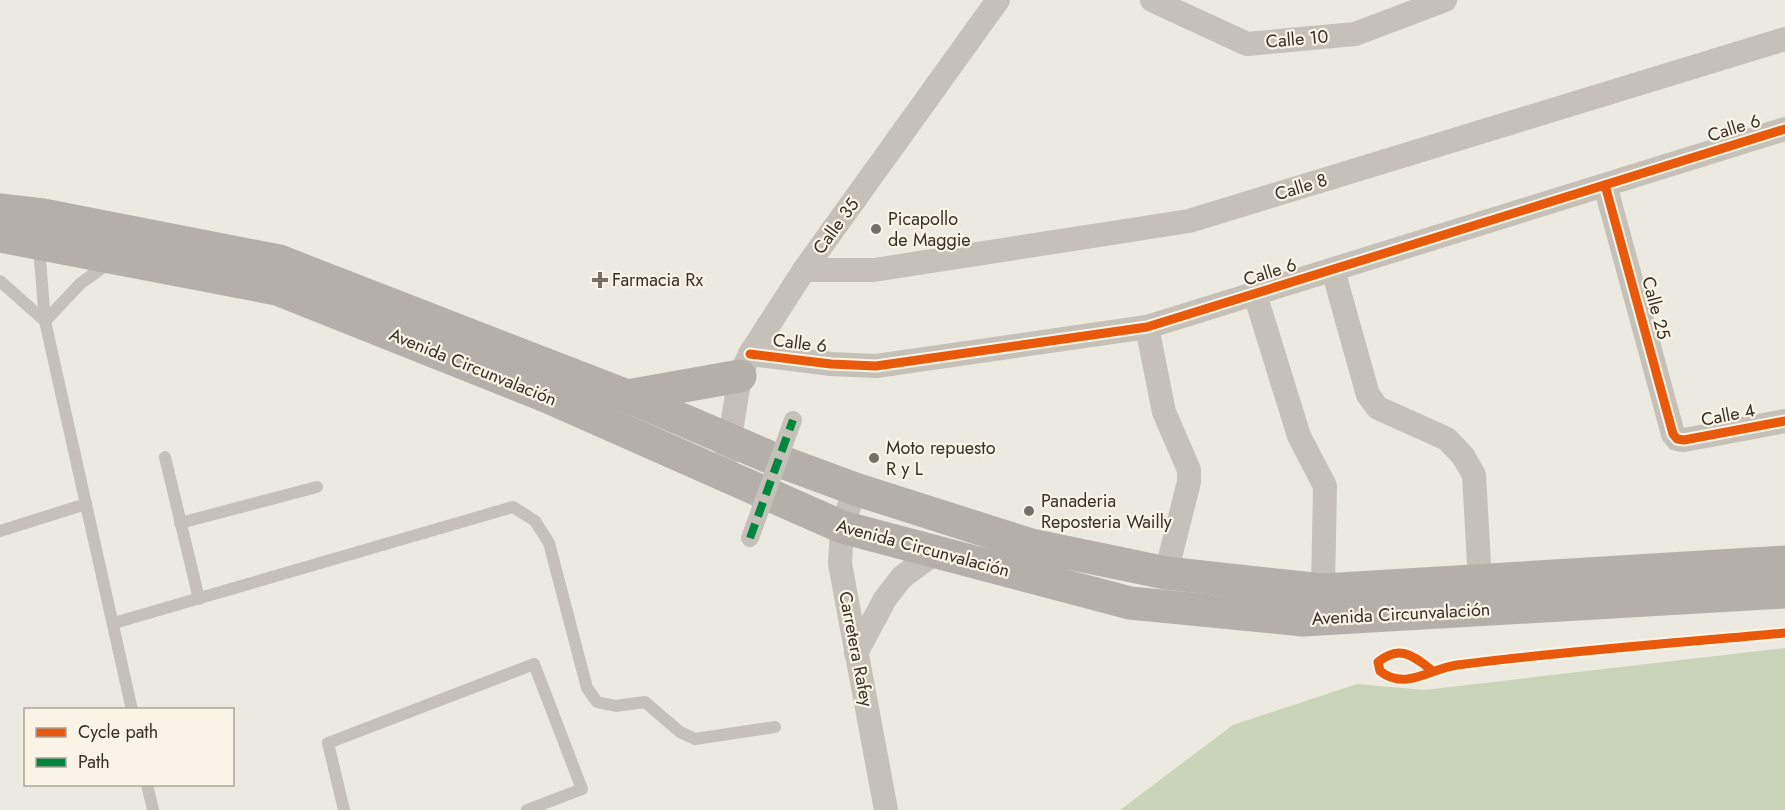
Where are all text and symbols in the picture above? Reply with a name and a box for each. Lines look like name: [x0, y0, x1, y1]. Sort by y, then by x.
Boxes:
street label: Calle 10: [1265, 23, 1330, 55]
street label: Calle 6: [1704, 108, 1764, 148]
street label: Calle 8: [1271, 167, 1331, 207]
street label: Calle 35: [807, 193, 865, 259]
place label: Picapollo de Maggie: [888, 206, 971, 253]
marker: Picapollo de Maggie: [869, 222, 883, 236]
street label: Calle 6: [1240, 252, 1300, 292]
place label: Farmacia Rx: [612, 267, 703, 293]
marker: Farmacia Rx: [593, 273, 607, 287]
street label: Calle 25: [1635, 274, 1677, 342]
street label: Avenida Circunvalación: [385, 321, 561, 413]
street label: Calle 6: [771, 327, 829, 359]
street label: Calle 4: [1699, 397, 1757, 433]
place label: Moto repuesto R y L: [886, 435, 996, 482]
marker: Moto repuesto R y L: [867, 451, 881, 465]
place label: Panaderia Reposteria Wailly: [1041, 488, 1172, 535]
marker: Panaderia Reposteria Wailly: [1022, 504, 1036, 518]
street label: Avenida Circunvalación: [833, 512, 1013, 584]
street label: Carretera Rafey: [832, 589, 880, 709]
street label: Avenida Circunvalación: [1311, 596, 1491, 632]
legend: [24, 708, 234, 786]
text: Cycle path: [78, 719, 158, 745]
text: Path: [78, 749, 110, 775]

